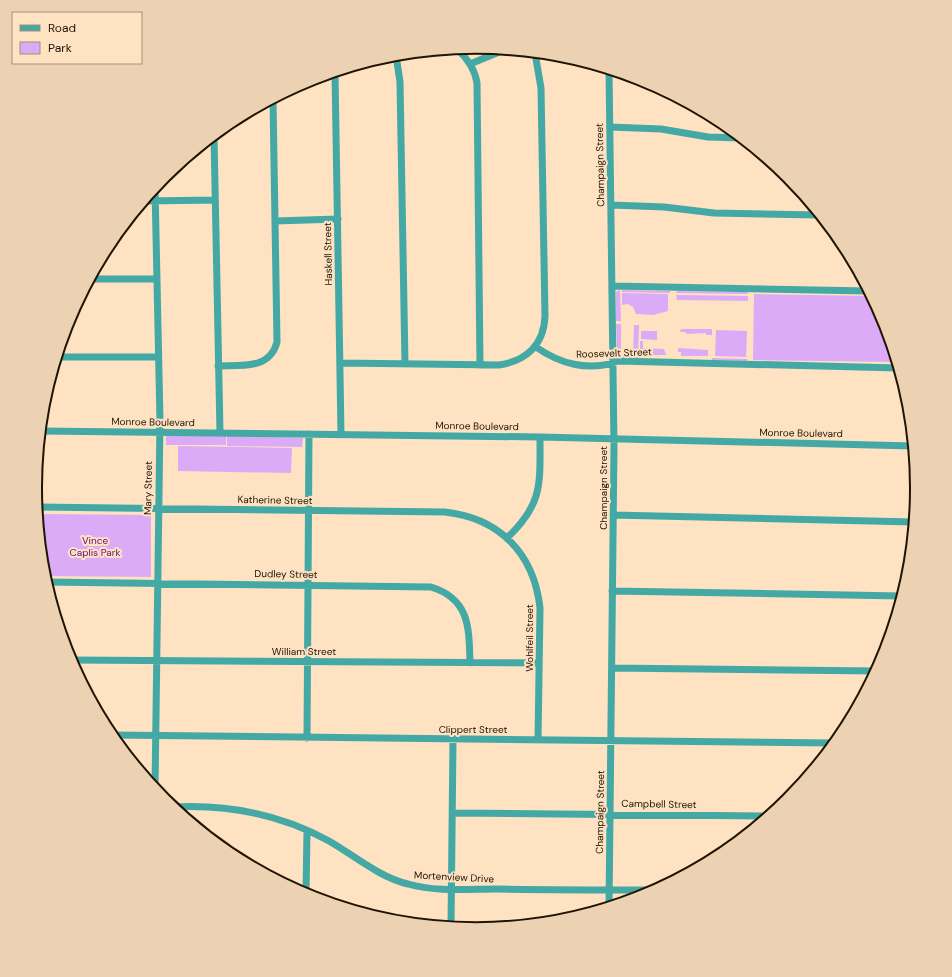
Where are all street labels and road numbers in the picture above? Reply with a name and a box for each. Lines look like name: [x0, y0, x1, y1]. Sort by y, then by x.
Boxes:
street label: Champaign Street: [593, 123, 607, 207]
street label: Haskell Street: [321, 222, 335, 286]
street label: Roosevelt Street: [576, 345, 652, 361]
street label: Monroe Boulevard: [111, 415, 195, 429]
street label: Monroe Boulevard: [435, 419, 519, 433]
street label: Monroe Boulevard: [759, 426, 843, 440]
street label: Champaign Street: [597, 446, 610, 530]
street label: Mary Street: [141, 461, 155, 515]
street label: Katherine Street: [237, 493, 313, 507]
street label: Dudley Street: [254, 567, 318, 581]
street label: Wohlfeil Street: [523, 604, 536, 672]
street label: William Street: [272, 645, 336, 658]
street label: Clippert Street: [439, 723, 507, 736]
street label: Champaign Street: [593, 770, 607, 854]
street label: Campbell Street: [621, 797, 697, 811]
street label: Mortenview Drive: [414, 868, 495, 886]

